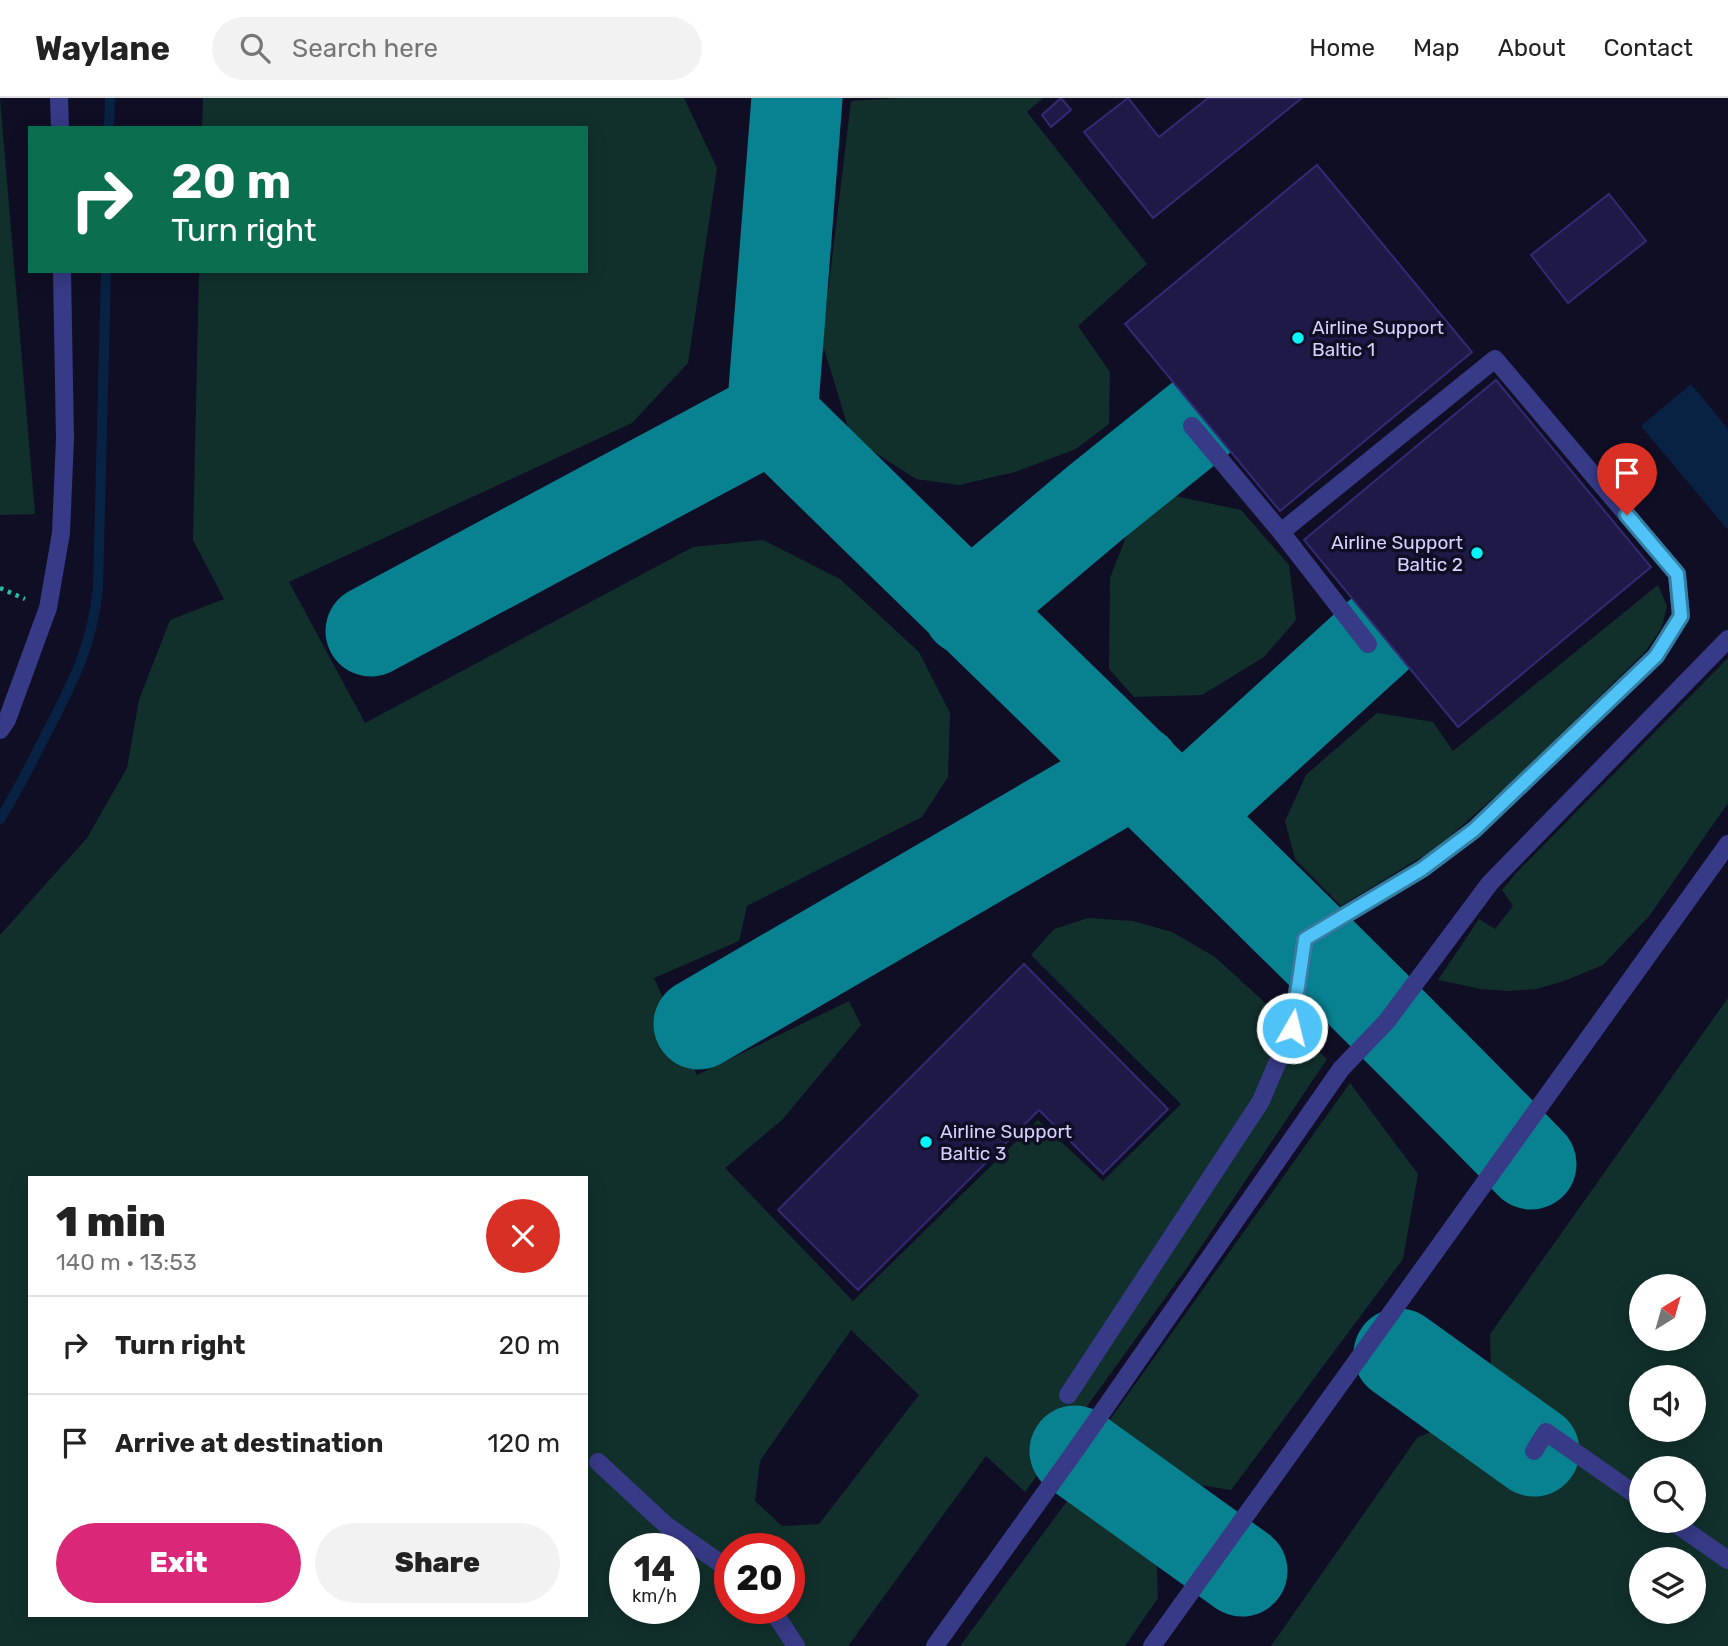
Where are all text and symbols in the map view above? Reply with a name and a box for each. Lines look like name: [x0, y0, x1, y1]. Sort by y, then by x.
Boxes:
search box: [212, 17, 702, 80]
text: Waylane: [35, 29, 170, 68]
icon: search: [236, 29, 274, 67]
text: Search here: [292, 33, 438, 64]
text: Home: [1309, 34, 1375, 62]
text: Map: [1413, 34, 1460, 62]
text: About: [1498, 34, 1566, 62]
text: Contact: [1604, 34, 1693, 62]
text: 20 m: [171, 152, 292, 210]
icon: right: [56, 154, 147, 245]
text: Turn right: [171, 211, 316, 249]
place label: Airline Support Baltic 1: [1312, 316, 1445, 361]
marker: Airline Support Baltic 1: [1290, 330, 1306, 346]
pin: [1597, 443, 1657, 515]
icon: arrive: [1608, 454, 1646, 492]
place label: Airline Support Baltic 2: [1331, 531, 1464, 576]
marker: Airline Support Baltic 2: [1469, 545, 1485, 561]
position arrow: [1255, 991, 1329, 1065]
place label: Airline Support Baltic 3: [940, 1120, 1073, 1165]
marker: Airline Support Baltic 3: [918, 1134, 934, 1150]
text: 1 min: [56, 1197, 166, 1247]
button: close: [486, 1199, 560, 1273]
text: 140 m · 13:53: [56, 1248, 197, 1276]
north arrow: [1629, 1274, 1706, 1351]
map controls: [1629, 1274, 1706, 1624]
icon: right: [56, 1326, 94, 1364]
text: Turn right: [115, 1330, 245, 1361]
text: 20 m: [499, 1330, 560, 1361]
button: sound: [1629, 1365, 1706, 1442]
icon: arrive: [56, 1424, 94, 1462]
text: Arrive at destination: [115, 1428, 383, 1459]
text: 120 m: [488, 1428, 560, 1459]
button: search: [1629, 1456, 1706, 1533]
button: Exit: [56, 1523, 301, 1603]
button: Share: [315, 1523, 560, 1603]
speed limit sign: 20: [714, 1533, 805, 1624]
button: layers: [1629, 1547, 1706, 1624]
text: 14: [634, 1548, 675, 1590]
text: km/h: [632, 1585, 677, 1607]

